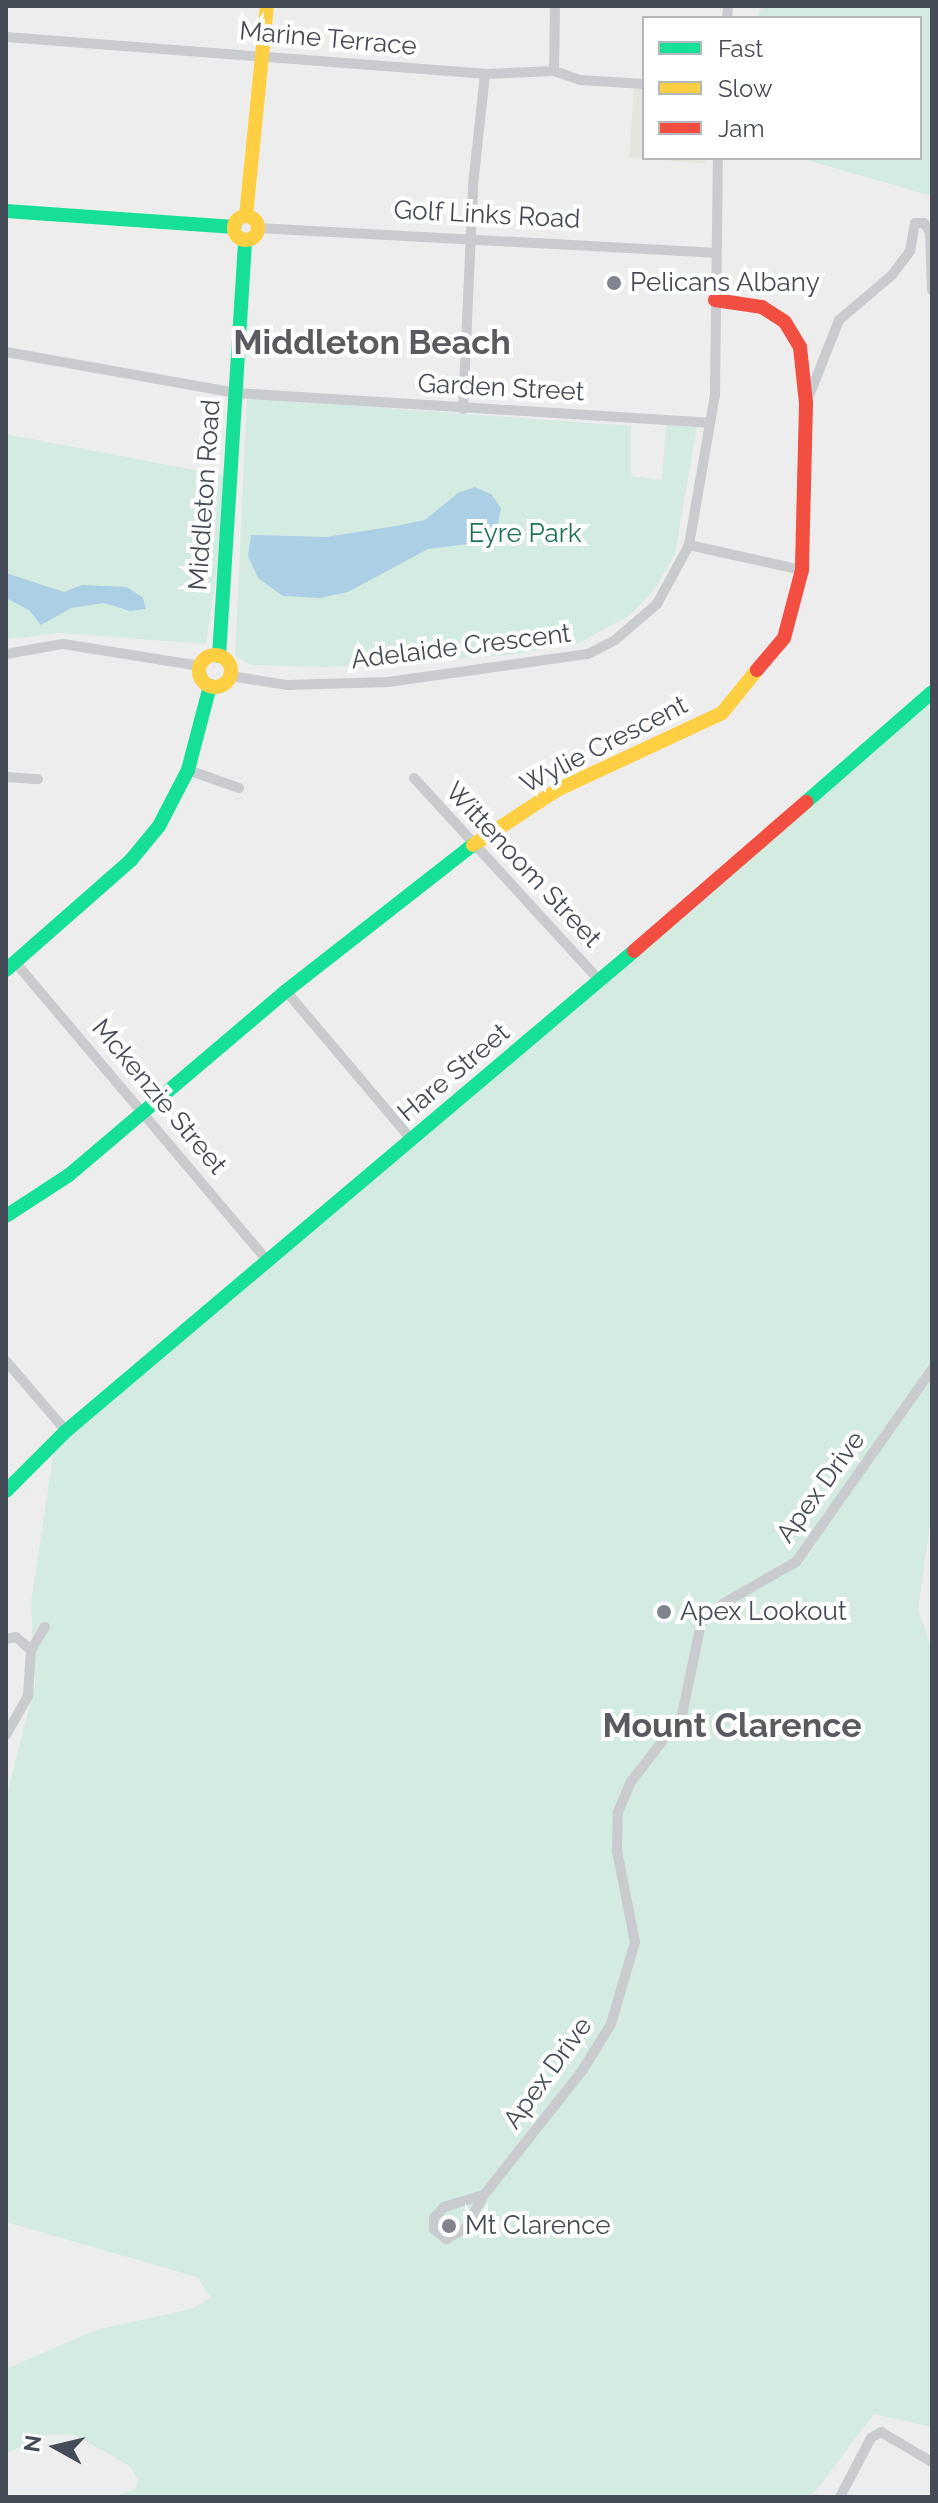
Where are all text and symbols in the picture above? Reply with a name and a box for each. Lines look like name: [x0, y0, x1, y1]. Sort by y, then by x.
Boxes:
street label: Marine Terrace: [238, 16, 418, 62]
legend: [642, 16, 922, 160]
text: Fast: [718, 34, 763, 63]
text: Slow: [718, 74, 772, 103]
text: Jam: [718, 114, 764, 143]
street label: Golf Links Road: [392, 195, 582, 235]
place label: Pelicans Albany: [630, 267, 821, 299]
marker: Pelicans Albany: [605, 274, 623, 292]
district label: Middleton Beach: [233, 323, 511, 363]
street label: Garden Street: [417, 368, 585, 408]
street label: Middleton Road: [183, 399, 227, 591]
park label: Eyre Park: [468, 518, 582, 550]
street label: Adelaide Crescent: [349, 618, 573, 676]
street label: Wylie Crescent: [515, 690, 693, 800]
street label: Wittenoom Street: [439, 776, 607, 954]
street label: Mckenzie Street: [85, 1013, 233, 1181]
street label: Hare Street: [392, 1017, 516, 1129]
street label: Apex Drive: [770, 1425, 872, 1549]
place label: Apex Lookout: [680, 1596, 847, 1628]
marker: Apex Lookout: [655, 1603, 673, 1621]
district label: Mount Clarence: [602, 1706, 862, 1746]
street label: Apex Drive: [497, 2011, 599, 2135]
place label: Mt Clarence: [465, 2210, 611, 2242]
marker: Mt Clarence: [440, 2217, 458, 2235]
north arrow: [16, 2407, 96, 2487]
text: N: [18, 2434, 46, 2454]

